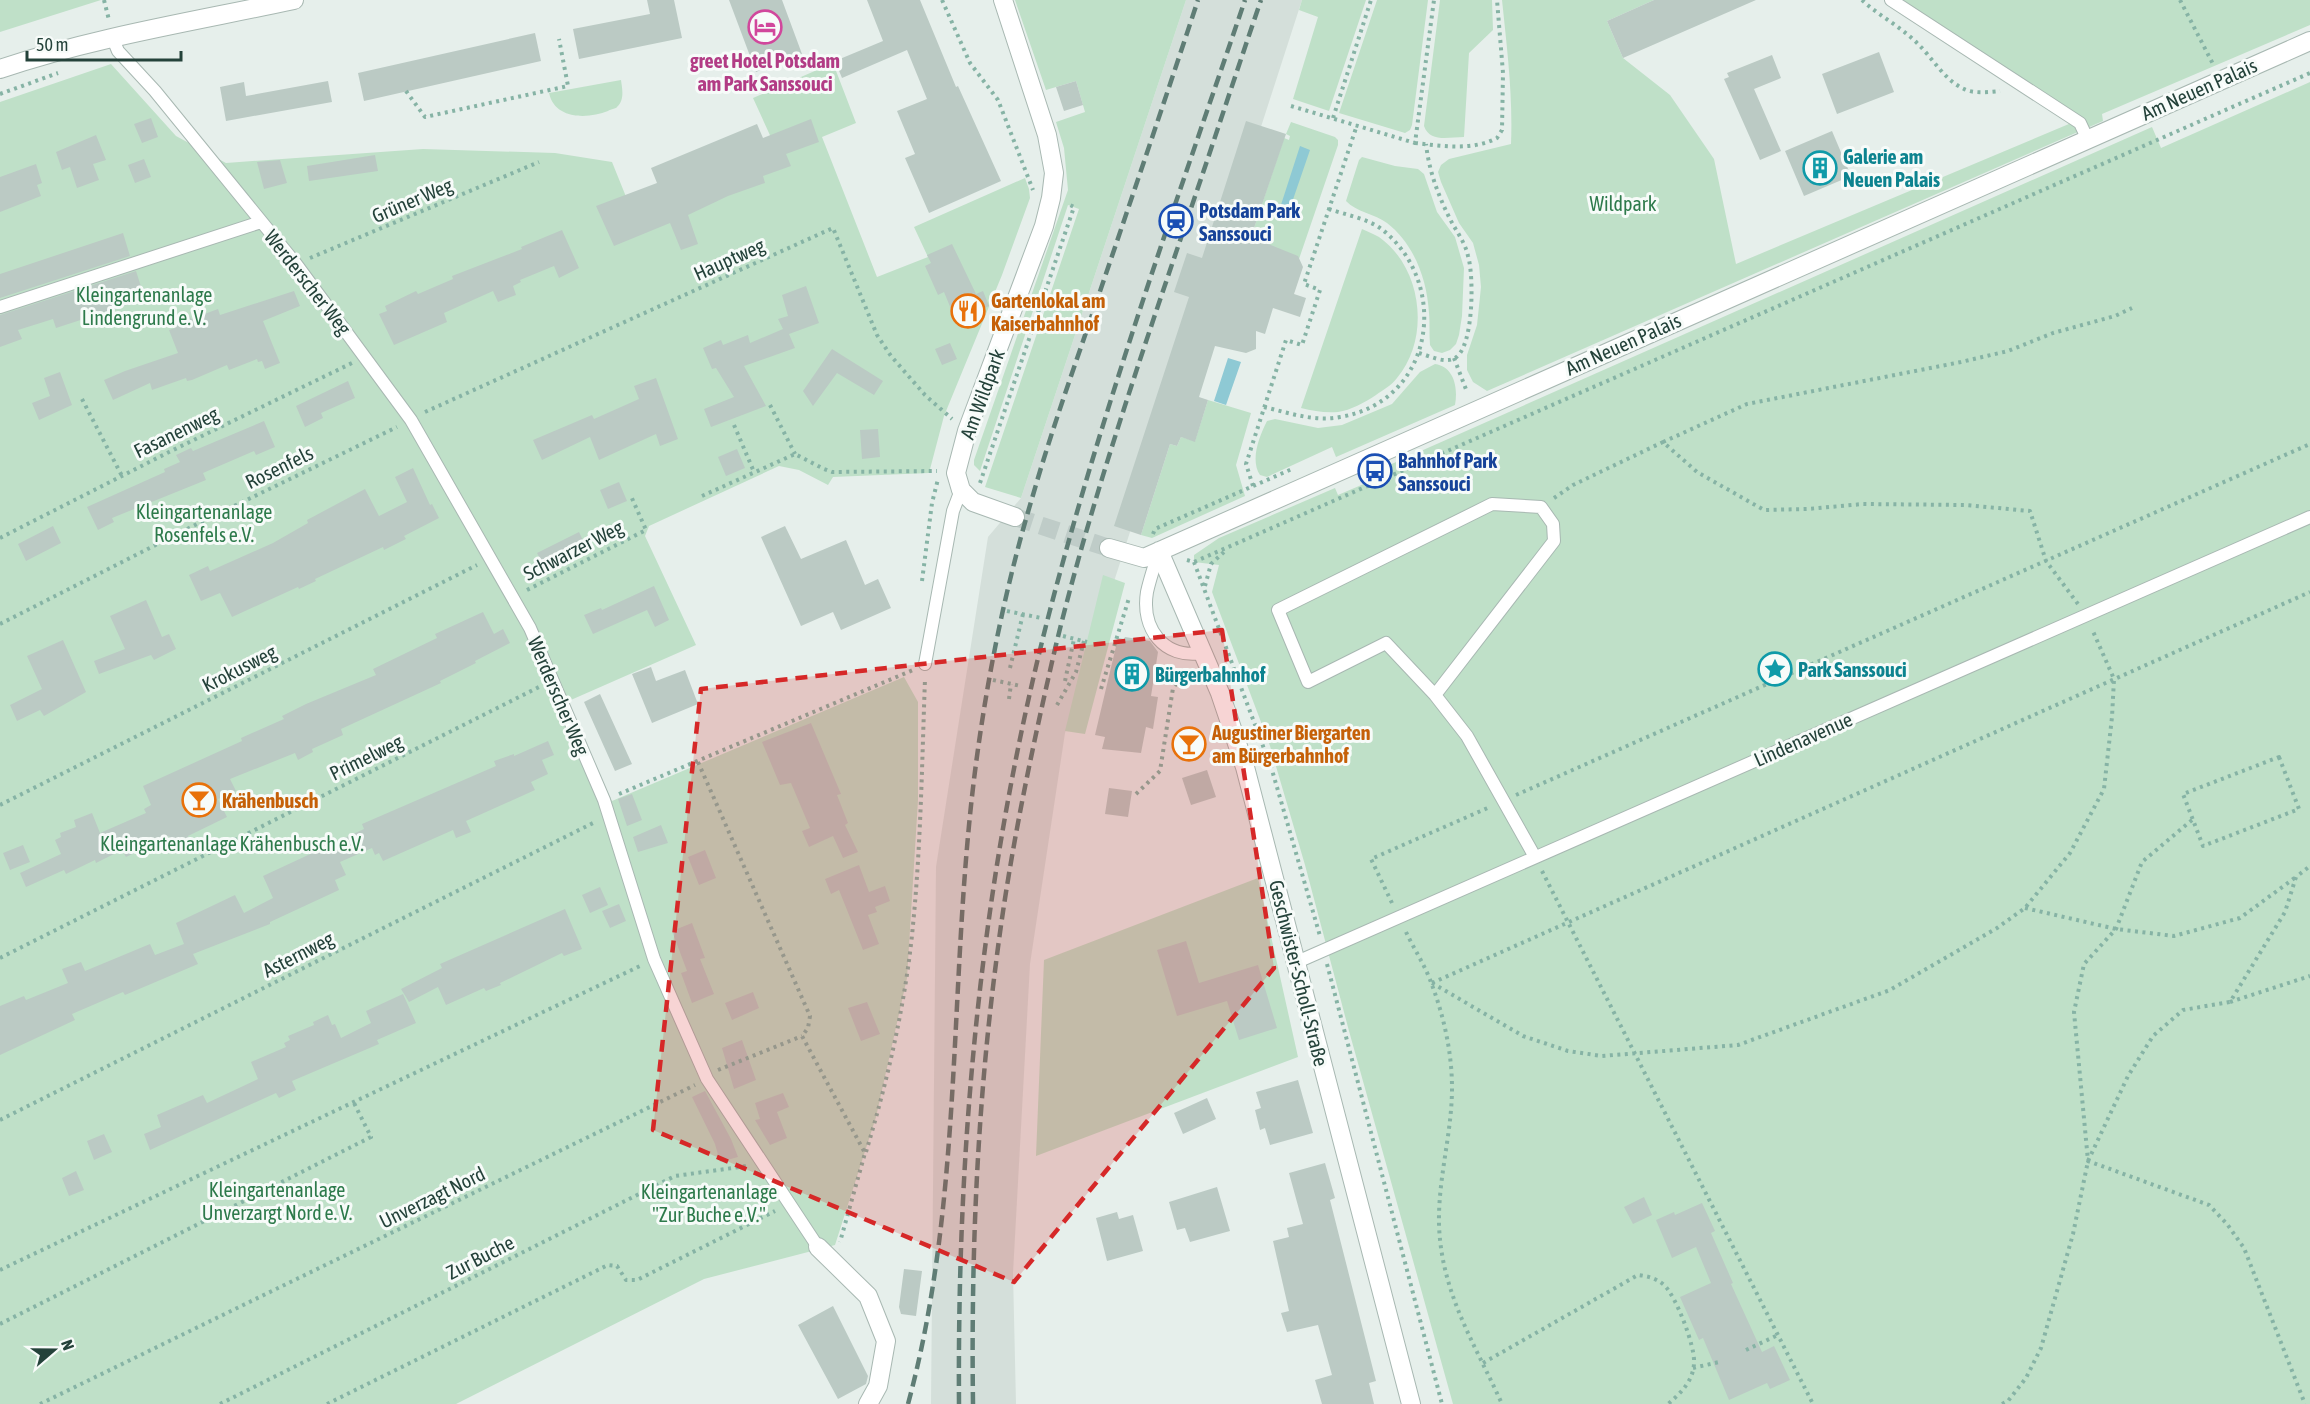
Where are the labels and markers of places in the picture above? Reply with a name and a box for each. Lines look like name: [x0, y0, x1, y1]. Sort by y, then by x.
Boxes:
hotel icon: greet Hotel Potsdam am Park Sanssouci: [747, 9, 783, 45]
place label: greet Hotel Potsdam am Park Sanssouci: [690, 49, 840, 95]
place label: Galerie am Neuen Palais: [1843, 145, 1940, 191]
building icon: Galerie am Neuen Palais: [1802, 150, 1838, 186]
place label: Potsdam Park Sanssouci: [1199, 199, 1300, 245]
station icon: Potsdam Park Sanssouci: [1158, 203, 1194, 239]
place label: Gartenlokal am Kaiserbahnhof: [991, 289, 1105, 335]
restaurant icon: Gartenlokal am Kaiserbahnhof: [950, 293, 986, 329]
place label: Bahnhof Park Sanssouci: [1398, 449, 1497, 495]
bus stop icon: Bahnhof Park Sanssouci: [1357, 453, 1393, 489]
place icon: Park Sanssouci: [1757, 651, 1793, 687]
building icon: Bürgerbahnhof: [1114, 656, 1150, 692]
place label: Park Sanssouci: [1798, 658, 1907, 681]
place label: Bürgerbahnhof: [1155, 663, 1266, 686]
place label: Augustiner Biergarten am Bürgerbahnhof: [1211, 721, 1371, 767]
bar icon: Augustiner Biergarten am Bürgerbahnhof: [1171, 726, 1207, 762]
bar icon: Krähenbusch: [181, 782, 217, 818]
place label: Krähenbusch: [222, 789, 318, 812]

